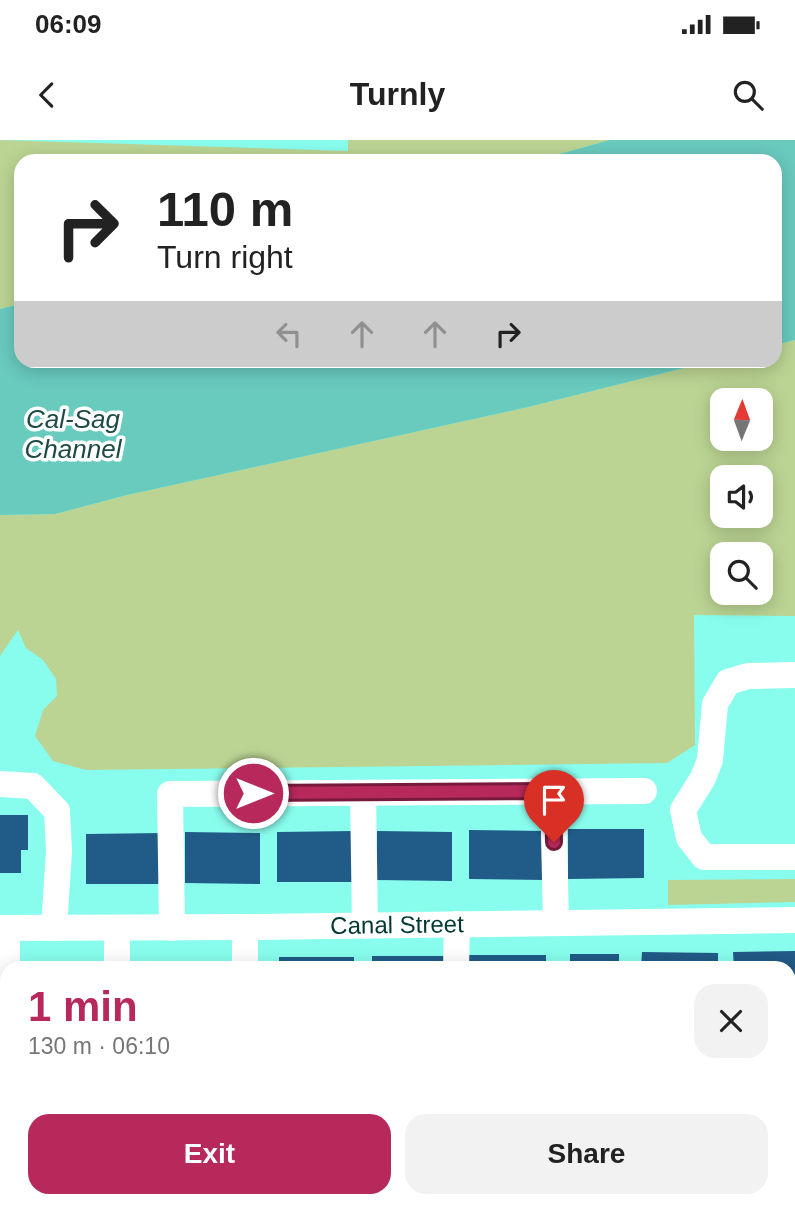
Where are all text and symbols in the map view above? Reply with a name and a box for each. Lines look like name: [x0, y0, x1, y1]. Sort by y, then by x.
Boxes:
text: 06:09: [35, 9, 102, 39]
icon: back: [28, 76, 66, 114]
text: Turnly: [350, 76, 445, 112]
icon: search: [729, 76, 767, 114]
icon: right: [42, 182, 133, 273]
text: 110 m: [157, 182, 293, 236]
text: Turn right: [157, 239, 293, 275]
icon: left: [270, 315, 308, 353]
icon: ahead: [343, 315, 381, 353]
icon: ahead: [416, 315, 454, 353]
icon: right: [489, 315, 527, 353]
north arrow: [710, 388, 774, 452]
map controls: [710, 388, 773, 605]
water label: Cal-Sag Channel: [25, 404, 123, 464]
button: sound: [710, 465, 773, 528]
button: search: [710, 542, 773, 605]
position arrow: [216, 756, 290, 830]
pin: [524, 770, 584, 842]
icon: arrive: [535, 781, 573, 819]
street label: Canal Street: [330, 910, 464, 939]
text: 1 min: [28, 983, 138, 1030]
button: close: [694, 984, 768, 1058]
text: 130 m · 06:10: [28, 1033, 170, 1059]
button: Exit: [28, 1114, 391, 1194]
button: Share: [405, 1114, 768, 1194]

